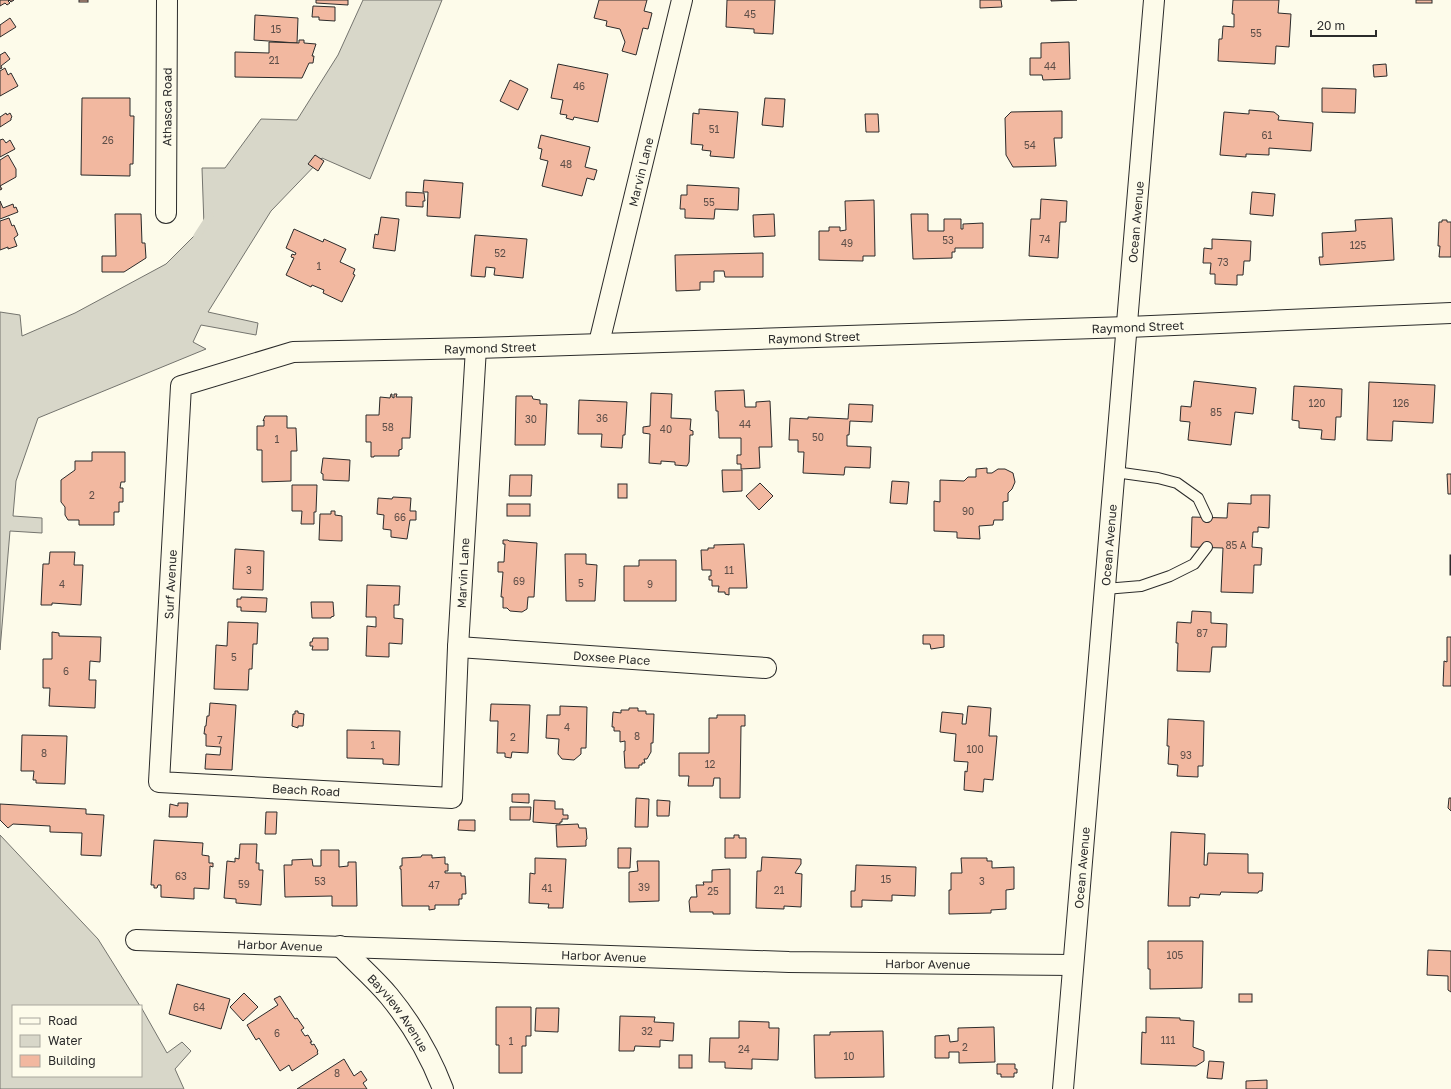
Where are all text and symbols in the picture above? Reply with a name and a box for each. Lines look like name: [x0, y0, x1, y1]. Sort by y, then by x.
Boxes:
house number: 45: [744, 8, 756, 20]
scale bar: [1311, 12, 1376, 38]
text: 20 m: [1317, 18, 1345, 33]
house number: 15: [271, 23, 282, 35]
house number: 55: [1250, 27, 1262, 39]
house number: 21: [269, 54, 279, 66]
house number: 44: [1044, 60, 1056, 72]
street label: Athasca Road: [159, 68, 174, 146]
house number: 46: [573, 80, 585, 92]
house number: 51: [709, 123, 719, 135]
house number: 61: [1262, 129, 1273, 141]
house number: 26: [102, 134, 114, 146]
street label: Marvin Lane: [625, 136, 656, 208]
house number: 54: [1024, 139, 1036, 151]
house number: 48: [560, 158, 572, 170]
street label: Ocean Avenue: [1125, 181, 1146, 264]
house number: 55: [703, 196, 715, 208]
house number: 74: [1039, 233, 1051, 245]
house number: 53: [942, 234, 954, 246]
house number: 49: [841, 237, 853, 249]
house number: 125: [1350, 239, 1366, 251]
house number: 52: [494, 247, 506, 259]
house number: 73: [1217, 256, 1229, 268]
house number: 1: [317, 260, 322, 272]
street label: Raymond Street: [1091, 317, 1185, 336]
street label: Raymond Street: [768, 328, 861, 346]
street label: Raymond Street: [444, 339, 537, 356]
house number: 120: [1309, 397, 1325, 409]
house number: 126: [1393, 397, 1409, 409]
house number: 85: [1210, 406, 1222, 418]
house number: 36: [596, 412, 608, 424]
house number: 30: [525, 413, 537, 425]
house number: 44: [739, 418, 751, 430]
house number: 58: [382, 421, 394, 433]
house number: 40: [660, 423, 672, 435]
house number: 50: [812, 431, 824, 443]
house number: 1: [275, 433, 280, 445]
house number: 2: [89, 489, 95, 501]
street label: Ocean Avenue: [1098, 503, 1119, 586]
house number: 90: [962, 505, 974, 517]
house number: 66: [394, 511, 406, 523]
street label: Marvin Lane: [454, 537, 472, 609]
house number: 85 A: [1225, 539, 1247, 551]
street label: Surf Avenue: [161, 549, 179, 620]
house number: 3: [246, 564, 252, 576]
house number: 11: [724, 564, 734, 576]
house number: 69: [513, 575, 525, 587]
house number: 5: [578, 577, 584, 589]
house number: 4: [59, 578, 65, 590]
house number: 9: [647, 578, 653, 590]
house number: 87: [1196, 627, 1208, 639]
street label: Doxsee Place: [573, 647, 651, 668]
house number: 5: [231, 651, 237, 663]
house number: 6: [63, 665, 69, 677]
house number: 4: [564, 721, 570, 733]
house number: 8: [634, 730, 640, 742]
house number: 2: [510, 731, 516, 743]
house number: 7: [217, 734, 223, 746]
house number: 1: [371, 739, 376, 751]
house number: 100: [966, 743, 984, 755]
house number: 8: [41, 747, 47, 759]
house number: 93: [1180, 749, 1192, 761]
house number: 12: [705, 758, 716, 770]
street label: Beach Road: [272, 781, 340, 799]
street label: Ocean Avenue: [1071, 826, 1092, 909]
house number: 63: [175, 870, 187, 882]
house number: 15: [881, 873, 892, 885]
house number: 53: [314, 875, 326, 887]
house number: 3: [979, 875, 985, 887]
house number: 59: [238, 878, 250, 890]
house number: 47: [428, 879, 440, 891]
house number: 39: [638, 881, 650, 893]
house number: 41: [542, 882, 553, 894]
house number: 21: [774, 884, 784, 896]
house number: 25: [707, 885, 719, 897]
street label: Harbor Avenue: [237, 936, 323, 954]
street label: Harbor Avenue: [561, 947, 647, 965]
house number: 105: [1167, 949, 1184, 961]
street label: Harbor Avenue: [885, 956, 970, 971]
street label: Bayview Avenue: [365, 970, 432, 1054]
house number: 64: [193, 1001, 205, 1013]
legend: [12, 1005, 142, 1077]
text: Road: [48, 1013, 77, 1028]
house number: 32: [641, 1025, 653, 1037]
house number: 6: [274, 1027, 280, 1039]
text: Water: [48, 1033, 82, 1048]
house number: 111: [1161, 1034, 1175, 1046]
house number: 1: [509, 1035, 514, 1047]
house number: 2: [962, 1041, 968, 1053]
house number: 24: [738, 1043, 750, 1055]
house number: 10: [843, 1050, 855, 1062]
text: Building: [48, 1053, 96, 1068]
house number: 8: [334, 1067, 340, 1079]

